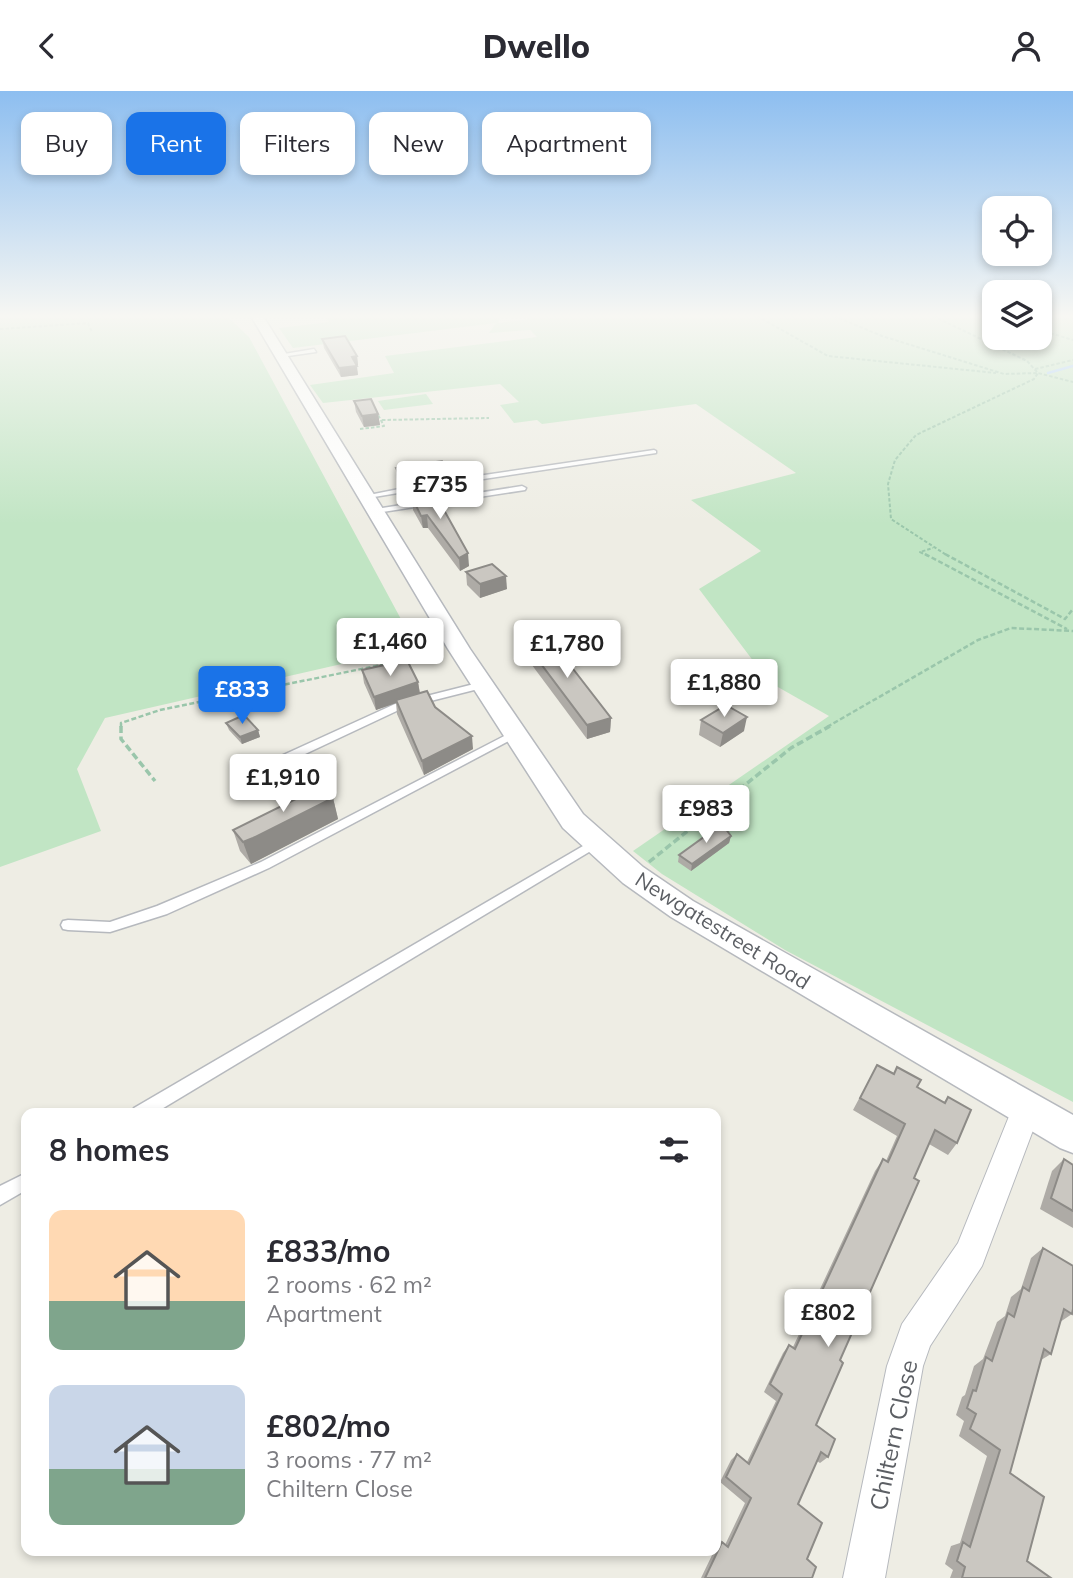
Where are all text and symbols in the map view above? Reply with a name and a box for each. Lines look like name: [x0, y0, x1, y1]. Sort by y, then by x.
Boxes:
text: Dwello: [483, 26, 590, 66]
icon: back: [28, 27, 66, 65]
icon: person: [1007, 27, 1045, 65]
chip: Buy: [21, 112, 112, 175]
chip: Rent: [126, 112, 226, 175]
chip: Filters: [240, 112, 355, 175]
chip: New: [369, 112, 468, 175]
chip: Apartment: [482, 112, 651, 175]
map controls: [982, 196, 1052, 350]
button: locate: [982, 196, 1052, 266]
button: layers: [982, 280, 1052, 350]
pin: £735: [399, 461, 481, 521]
text: £735: [412, 469, 468, 498]
pin: £1,460: [333, 619, 447, 678]
pin: £1,780: [510, 621, 624, 680]
text: £1,460: [353, 626, 427, 655]
text: £1,780: [530, 628, 604, 657]
pin: £1,880: [667, 659, 781, 719]
pin: £833: [201, 667, 283, 726]
text: £1,880: [687, 667, 761, 696]
text: £833: [214, 674, 270, 703]
pin: £1,910: [226, 755, 340, 814]
text: £1,910: [246, 762, 320, 791]
pin: £983: [665, 785, 747, 845]
text: £983: [678, 793, 734, 822]
street label: Newgatestreet Road: [631, 866, 815, 994]
text: 8 homes: [49, 1131, 170, 1169]
icon: filters: [655, 1131, 693, 1169]
text: £833/mo: [266, 1232, 390, 1270]
icon: home: [105, 1238, 189, 1322]
text: 2 rooms · 62 m²: [266, 1270, 432, 1299]
pin: £802: [787, 1289, 869, 1349]
text: £802: [800, 1297, 856, 1326]
text: Apartment: [266, 1299, 382, 1328]
street label: Chiltern Close: [862, 1357, 924, 1513]
text: £802/mo: [266, 1407, 390, 1445]
icon: home: [105, 1413, 189, 1497]
text: 3 rooms · 77 m²: [266, 1445, 432, 1474]
text: Chiltern Close: [266, 1474, 413, 1503]

